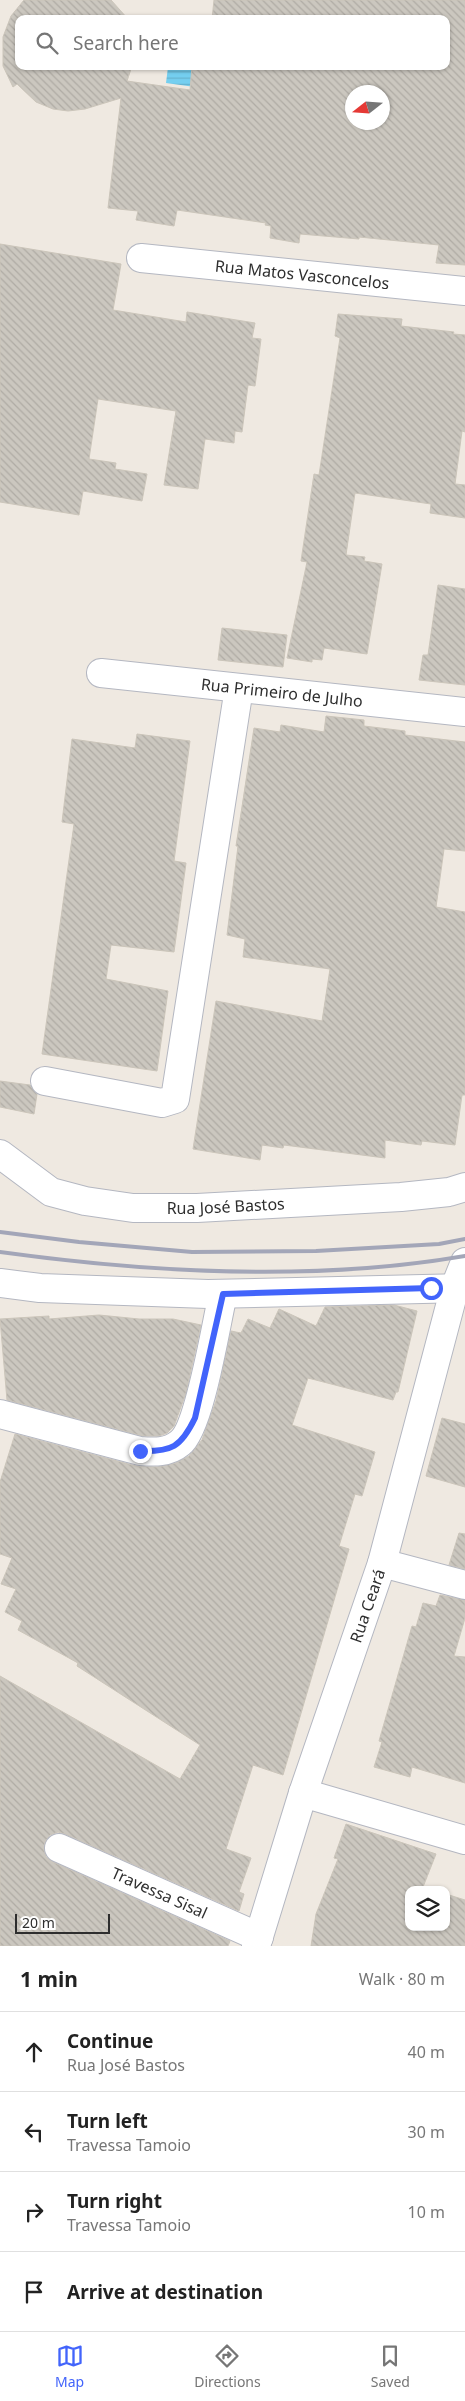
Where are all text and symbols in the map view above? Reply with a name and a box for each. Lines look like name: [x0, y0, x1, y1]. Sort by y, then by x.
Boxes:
search box: [15, 15, 450, 70]
icon: search: [33, 29, 61, 57]
text: Search here: [73, 30, 179, 56]
north arrow: [345, 85, 390, 130]
street label: Rua Matos Vasconcelos: [214, 255, 390, 294]
street label: Rua Primeiro de Julho: [200, 673, 364, 712]
street label: Rua José Bastos: [167, 1192, 285, 1219]
route start: [420, 1277, 443, 1300]
route end: [129, 1440, 152, 1463]
street label: Rua Ceará: [344, 1566, 390, 1646]
street label: Travessa Sisal: [108, 1862, 211, 1924]
map controls: [405, 1886, 450, 1931]
button: layers: [405, 1886, 450, 1931]
scale bar: [15, 1911, 110, 1934]
text: 20 m: [22, 1913, 55, 1932]
text: 1 min: [20, 1965, 78, 1993]
text: Walk · 80 m: [359, 1968, 445, 1990]
text: Continue: [67, 2028, 153, 2054]
icon: ahead: [20, 2038, 48, 2066]
text: 40 m: [408, 2041, 445, 2063]
text: Rua José Bastos: [67, 2054, 185, 2076]
text: Turn left: [67, 2108, 148, 2134]
icon: left: [20, 2118, 48, 2146]
text: 30 m: [408, 2121, 445, 2143]
text: Travessa Tamoio: [67, 2134, 191, 2156]
text: Turn right: [67, 2188, 162, 2214]
icon: right: [20, 2198, 48, 2226]
text: 10 m: [408, 2201, 445, 2223]
text: Travessa Tamoio: [67, 2214, 191, 2236]
icon: arrive: [20, 2278, 48, 2306]
text: Arrive at destination: [67, 2279, 263, 2305]
tab: Map: [55, 2342, 84, 2391]
tab: Directions: [194, 2342, 261, 2391]
tab: Saved: [371, 2342, 410, 2391]

